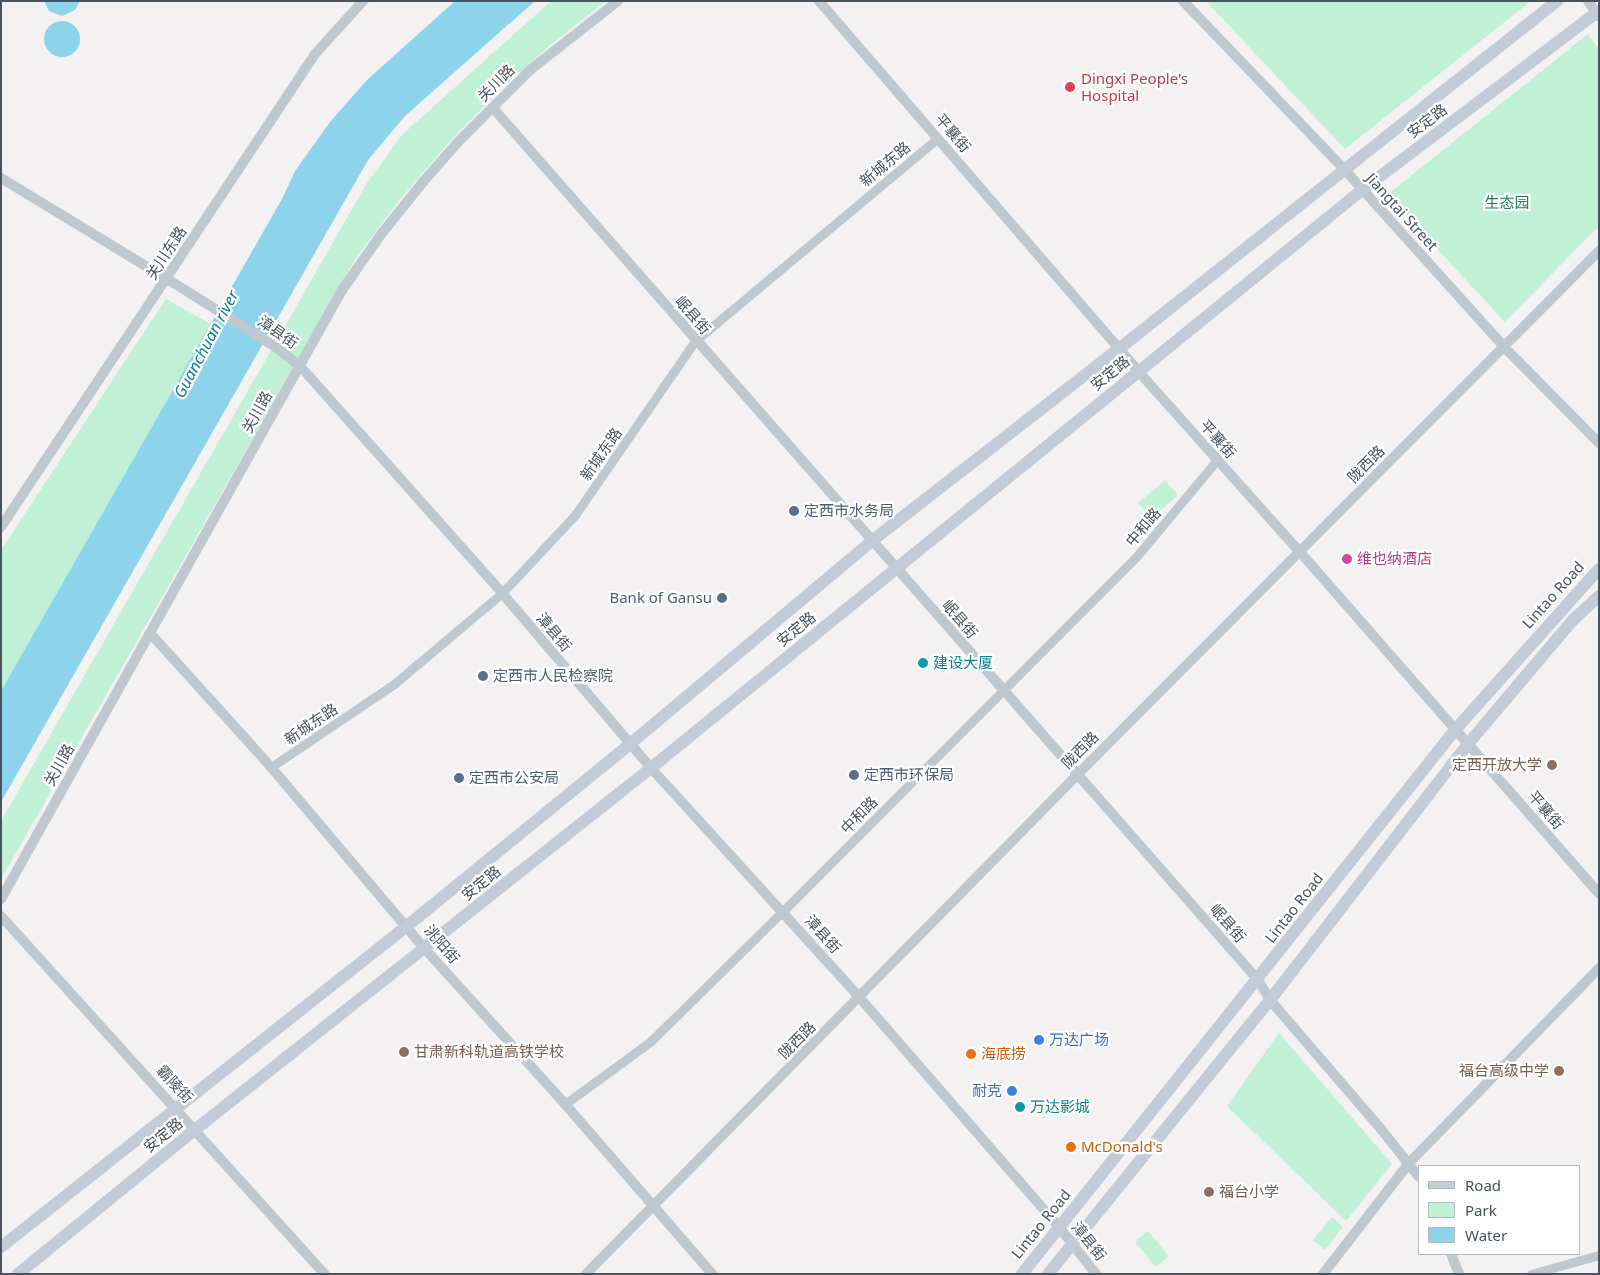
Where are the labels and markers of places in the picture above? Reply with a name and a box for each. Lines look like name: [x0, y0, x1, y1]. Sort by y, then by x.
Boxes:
place label: Dingxi People's Hospital: [1081, 69, 1188, 104]
marker: Dingxi People's Hospital: [1063, 80, 1077, 94]
place label: 定西市水务局: [804, 502, 894, 520]
marker: 定西市水务局: [788, 505, 800, 517]
place label: 维也纳酒店: [1357, 550, 1432, 568]
marker: 维也纳酒店: [1341, 553, 1353, 565]
place label: Bank of Gansu: [609, 589, 712, 607]
marker: Bank of Gansu: [716, 592, 728, 604]
place label: 建设大厦: [933, 654, 993, 672]
marker: 建设大厦: [917, 657, 929, 669]
place label: 定西市人民检察院: [493, 667, 613, 685]
marker: 定西市人民检察院: [477, 670, 489, 682]
place label: 定西开放大学: [1452, 756, 1542, 774]
marker: 定西开放大学: [1546, 759, 1558, 771]
place label: 定西市环保局: [864, 766, 954, 784]
place label: 定西市公安局: [469, 769, 559, 787]
marker: 定西市环保局: [848, 769, 860, 781]
marker: 定西市公安局: [453, 772, 465, 784]
place label: 万达广场: [1049, 1031, 1109, 1049]
marker: 万达广场: [1033, 1034, 1045, 1046]
place label: 甘肃新科轨道高铁学校: [414, 1043, 564, 1061]
place label: 海底捞: [981, 1045, 1026, 1063]
marker: 甘肃新科轨道高铁学校: [398, 1046, 410, 1058]
marker: 海底捞: [965, 1048, 977, 1060]
place label: 福台高级中学: [1459, 1062, 1549, 1080]
marker: 福台高级中学: [1553, 1065, 1565, 1077]
place label: 耐克: [972, 1082, 1002, 1100]
marker: 耐克: [1006, 1085, 1018, 1097]
place label: 万达影城: [1030, 1098, 1090, 1116]
marker: 万达影城: [1014, 1101, 1026, 1113]
place label: McDonald's: [1081, 1138, 1163, 1156]
marker: McDonald's: [1065, 1141, 1077, 1153]
place label: 福台小学: [1219, 1183, 1279, 1201]
marker: 福台小学: [1203, 1186, 1215, 1198]

